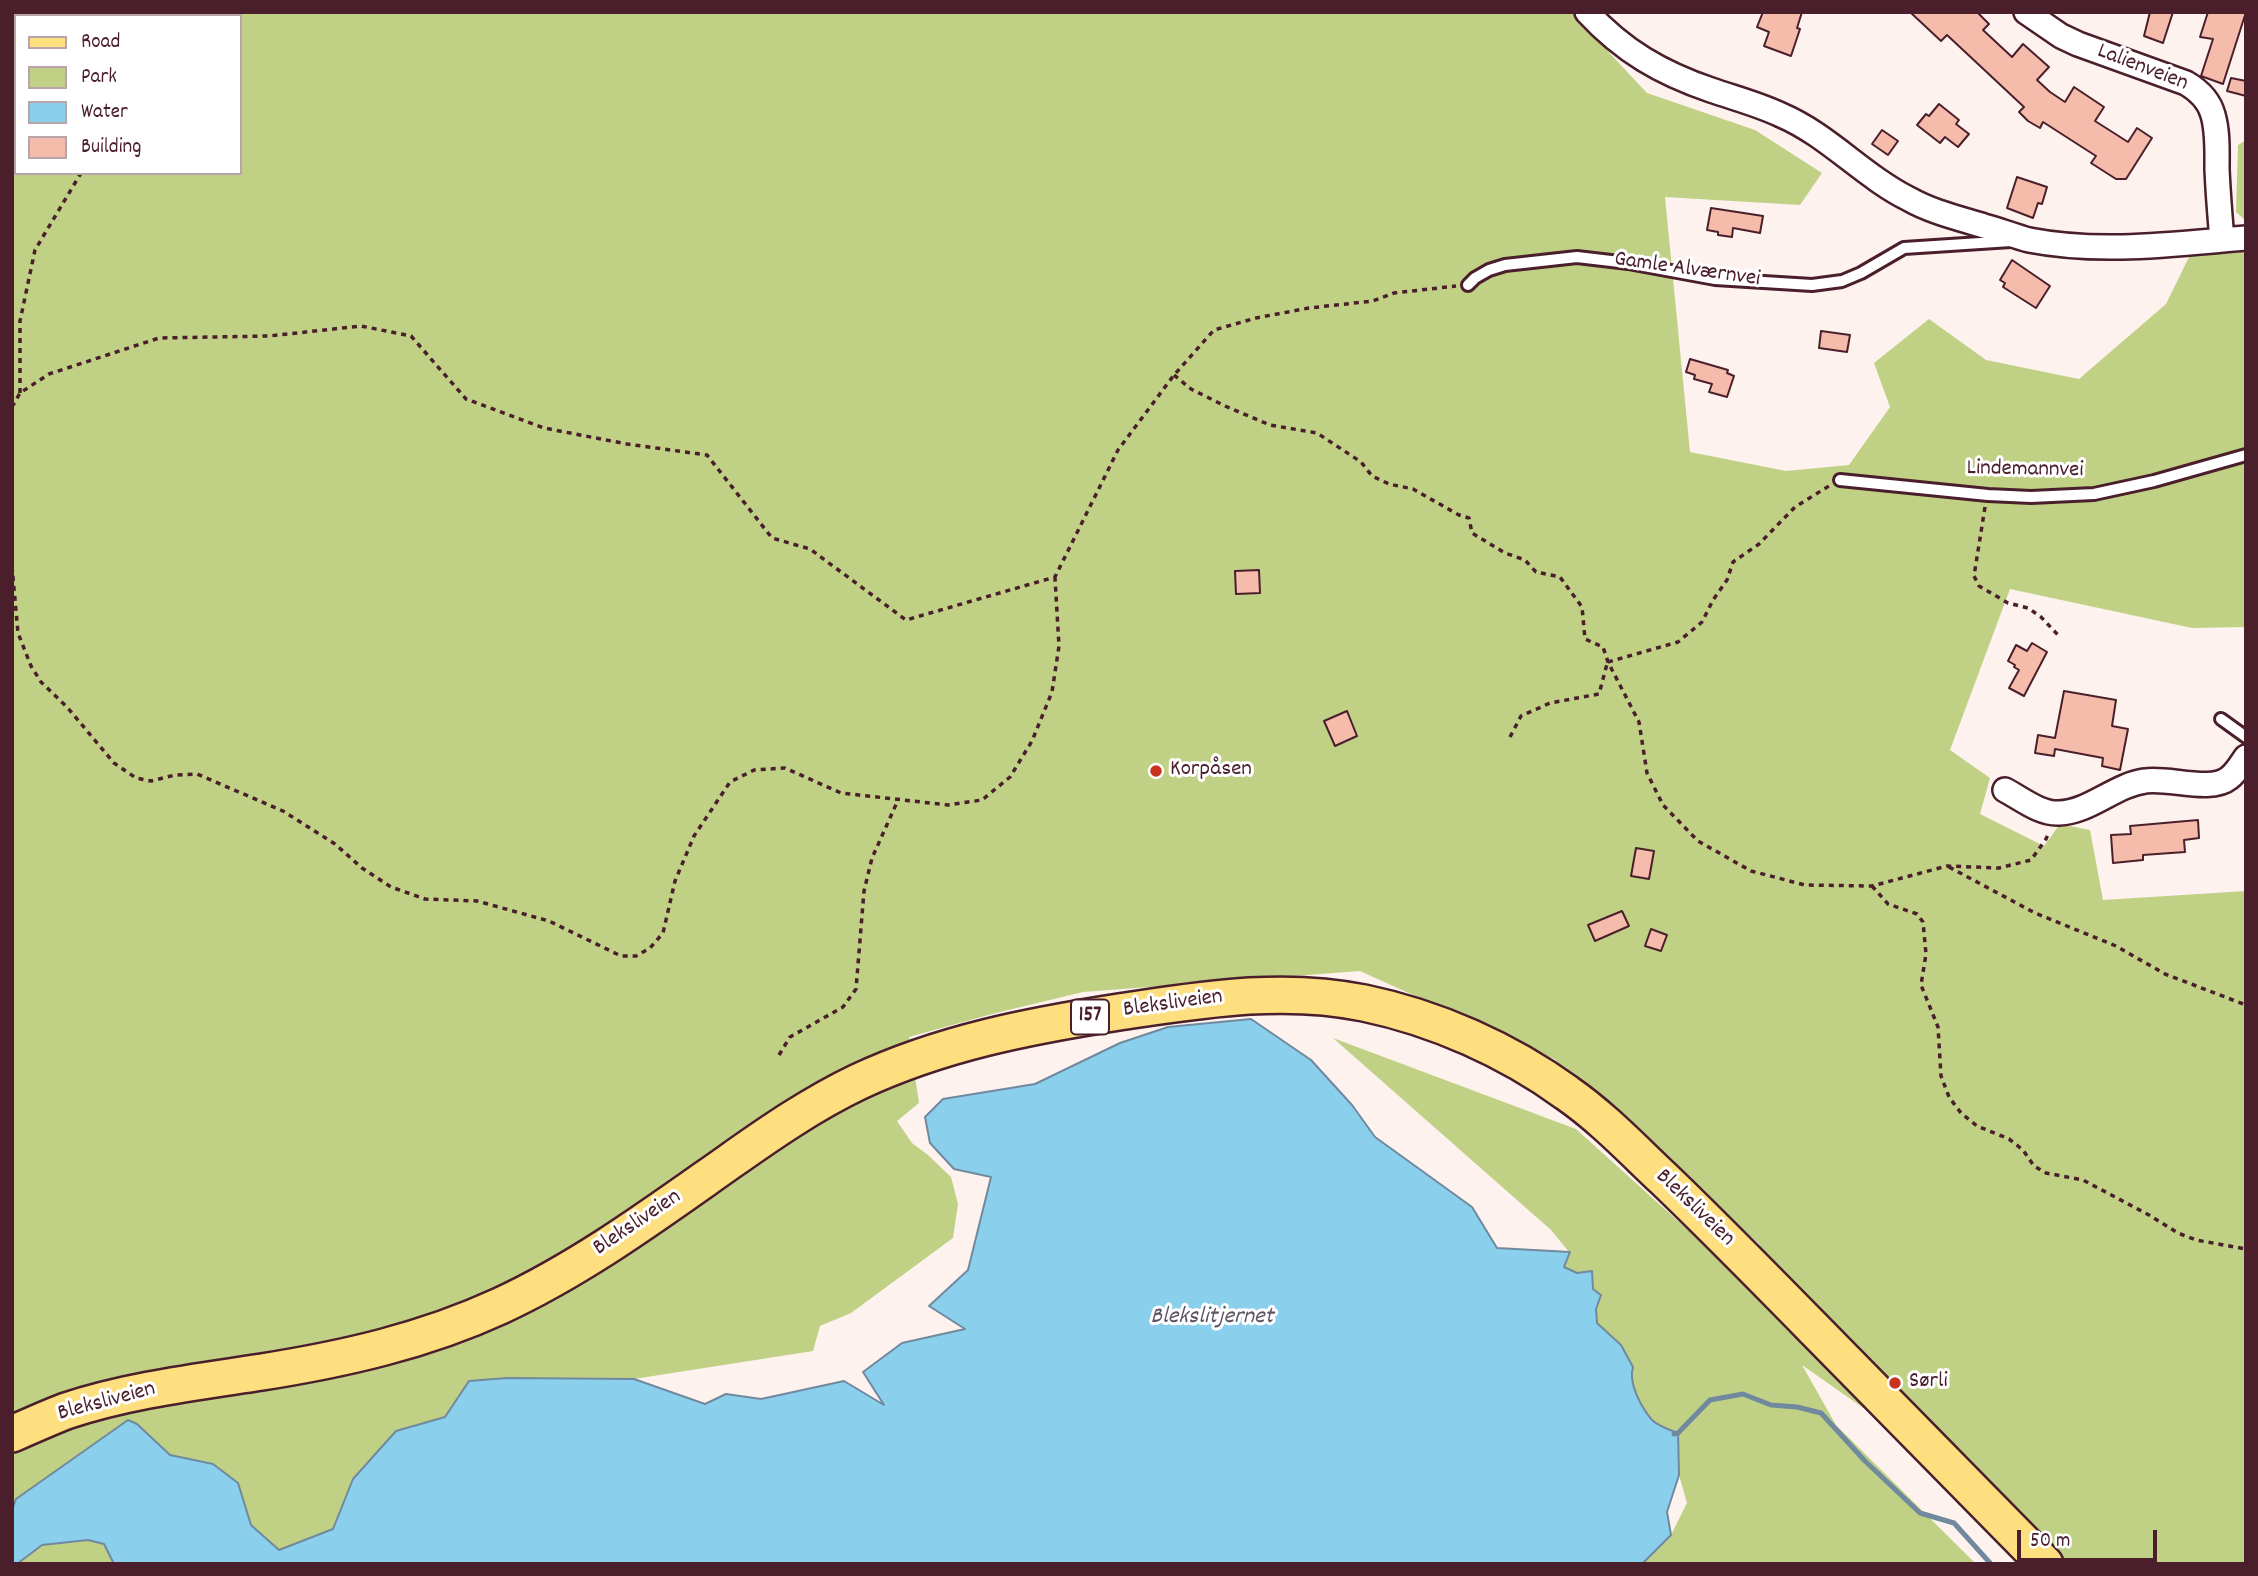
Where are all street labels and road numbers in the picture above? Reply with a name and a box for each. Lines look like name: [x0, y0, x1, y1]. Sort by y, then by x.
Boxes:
street label: Lalienveien: [2093, 39, 2191, 99]
street label: Gamle Alværnvei: [1612, 247, 1762, 295]
street label: Lindemannvei: [1966, 456, 2084, 486]
street label: Bleksliveien: [1122, 984, 1224, 1026]
road number: 157: [1071, 1000, 1109, 1034]
street label: Bleksliveien: [1648, 1164, 1740, 1254]
street label: Bleksliveien: [589, 1185, 687, 1263]
street label: Bleksliveien: [55, 1377, 159, 1429]

